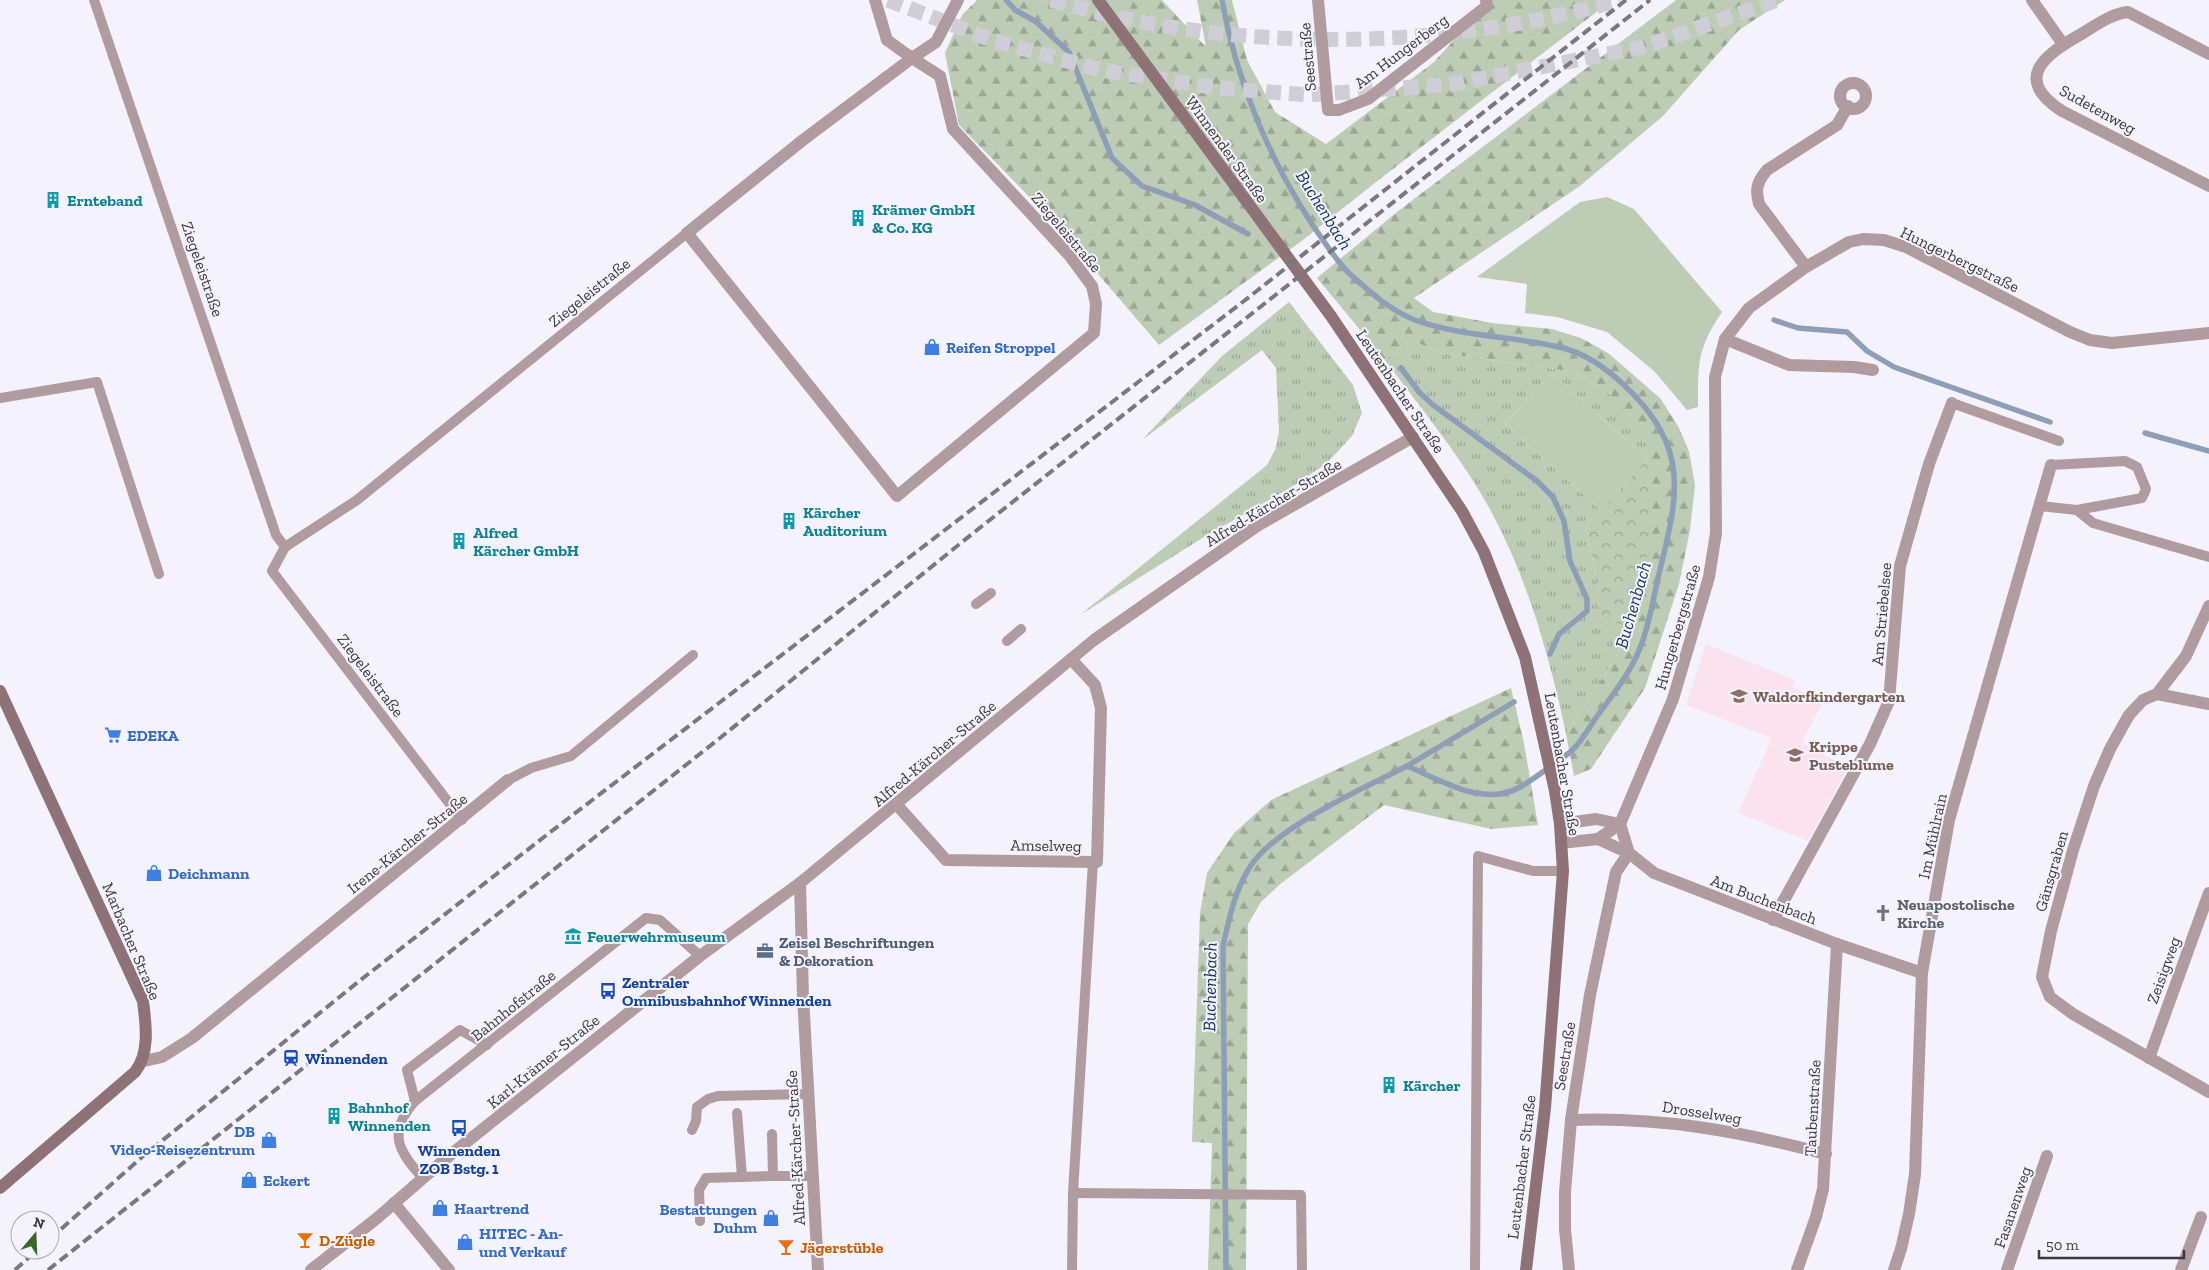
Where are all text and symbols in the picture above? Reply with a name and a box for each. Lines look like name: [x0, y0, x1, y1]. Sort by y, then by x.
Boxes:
street label: Am Hungerberg: [1351, 10, 1452, 93]
street label: Seestraße: [1295, 22, 1320, 92]
street label: Sudetenweg: [2056, 81, 2140, 138]
street label: Winnender Straße: [1181, 92, 1272, 206]
water label: Buchenbach: [1291, 166, 1357, 254]
street label: Ziegeleistraße: [1027, 188, 1106, 276]
building icon: Ernteband: [43, 190, 63, 210]
place label: Ernteband: [67, 191, 143, 210]
place label: Krämer GmbH & Co. KG: [872, 200, 975, 237]
building icon: Krämer GmbH & Co. KG: [848, 208, 868, 228]
street label: Ziegeleistraße: [177, 219, 228, 319]
street label: Hungerbergstraße: [1897, 222, 2022, 296]
street label: Ziegeleistraße: [545, 254, 634, 331]
street label: Leutenbacher Straße: [1352, 326, 1449, 457]
shop icon: Reifen Stroppel: [922, 337, 942, 357]
place label: Reifen Stroppel: [946, 338, 1056, 357]
street label: Alfred-Kärcher-Straße: [1202, 454, 1345, 551]
place label: Kärcher Auditorium: [803, 503, 887, 540]
building icon: Kärcher Auditorium: [779, 511, 799, 531]
place label: Alfred Kärcher GmbH: [473, 523, 579, 560]
building icon: Alfred Kärcher GmbH: [449, 531, 469, 551]
water label: Buchenbach: [1610, 559, 1656, 651]
street label: Hungerbergstraße: [1650, 562, 1705, 692]
street label: Am Striebelsee: [1868, 562, 1895, 666]
street label: Ziegeleistraße: [333, 630, 408, 721]
school or university icon: Waldorfkindergarten: [1729, 686, 1749, 706]
place label: Waldorfkindergarten: [1753, 687, 1906, 706]
street label: Leutenbacher Straße: [1541, 691, 1584, 837]
street label: Alfred-Kärcher-Straße: [869, 696, 1000, 811]
supermarket icon: EDEKA: [103, 725, 123, 745]
place label: EDEKA: [127, 726, 179, 745]
place label: Krippe Pusteblume: [1809, 737, 1894, 774]
school or university icon: Krippe Pusteblume: [1785, 745, 1805, 765]
street label: Irene-Kärcher-Straße: [343, 789, 471, 898]
street label: Im Mühlrain: [1914, 791, 1951, 880]
street label: Gänsgraben: [2031, 828, 2072, 914]
street label: Amselweg: [1010, 835, 1082, 856]
shop icon: Deichmann: [144, 863, 164, 883]
place label: Deichmann: [168, 864, 250, 883]
street label: Am Buchenbach: [1708, 871, 1820, 928]
street label: Marbacher Straße: [98, 880, 165, 1003]
place label: Neuapostolische Kirche: [1897, 895, 2015, 932]
church icon: Neuapostolische Kirche: [1873, 903, 1893, 923]
museum icon: Feuerwehrmuseum: [563, 926, 583, 946]
place label: Feuerwehrmuseum: [587, 927, 726, 946]
place label: Zeisel Beschriftungen & Dekoration: [779, 933, 935, 970]
street label: Zeisigweg: [2143, 934, 2184, 1006]
office icon: Zeisel Beschriftungen & Dekoration: [755, 941, 775, 961]
water label: Buchenbach: [1198, 942, 1222, 1032]
street label: Bahnhofstraße: [467, 966, 559, 1045]
place label: Zentraler Omnibusbahnhof Winnenden: [622, 973, 832, 1010]
bus stop icon: Zentraler Omnibusbahnhof Winnenden: [598, 981, 618, 1001]
street label: Karl-Krämer-Straße: [483, 1010, 603, 1113]
street label: Seestraße: [1550, 1021, 1579, 1092]
station icon: Winnenden: [281, 1048, 301, 1068]
place label: Winnenden: [305, 1049, 388, 1068]
street label: Taubenstraße: [1800, 1059, 1825, 1157]
street label: Alfred-Kärcher-Straße: [782, 1070, 809, 1226]
building icon: Kärcher: [1379, 1075, 1399, 1095]
place label: Kärcher: [1403, 1076, 1461, 1095]
street label: Leutenbacher Straße: [1503, 1094, 1540, 1240]
street label: Drosselweg: [1661, 1097, 1743, 1128]
place label: Bahnhof Winnenden: [348, 1098, 431, 1135]
building icon: Bahnhof Winnenden: [324, 1106, 344, 1126]
bus stop icon: Winnenden ZOB Bstg. 1: [449, 1118, 469, 1138]
place label: DB Video-Reisezentrum: [110, 1122, 255, 1159]
shop icon: DB Video-Reisezentrum: [259, 1130, 279, 1150]
place label: Winnenden ZOB Bstg. 1: [418, 1141, 501, 1178]
street label: Fasanenweg: [1990, 1164, 2035, 1250]
shop icon: Eckert: [239, 1170, 259, 1190]
place label: Eckert: [263, 1171, 311, 1190]
shop icon: Haartrend: [430, 1198, 450, 1218]
place label: Haartrend: [454, 1199, 529, 1218]
place label: Bestattungen Duhm: [660, 1200, 757, 1237]
shop icon: Bestattungen Duhm: [761, 1208, 781, 1228]
north arrow: [10, 1210, 60, 1260]
text: N: [31, 1213, 47, 1233]
place label: HITEC - An- und Verkauf: [479, 1224, 567, 1261]
scale bar: [2039, 1228, 2184, 1260]
bar icon: D-Zügle: [295, 1230, 315, 1250]
place label: D-Zügle: [319, 1231, 375, 1250]
shop icon: HITEC - An- und Verkauf: [455, 1232, 475, 1252]
text: 50 m: [2046, 1236, 2079, 1254]
bar icon: Jägerstüble: [776, 1237, 796, 1257]
place label: Jägerstüble: [800, 1238, 884, 1257]

